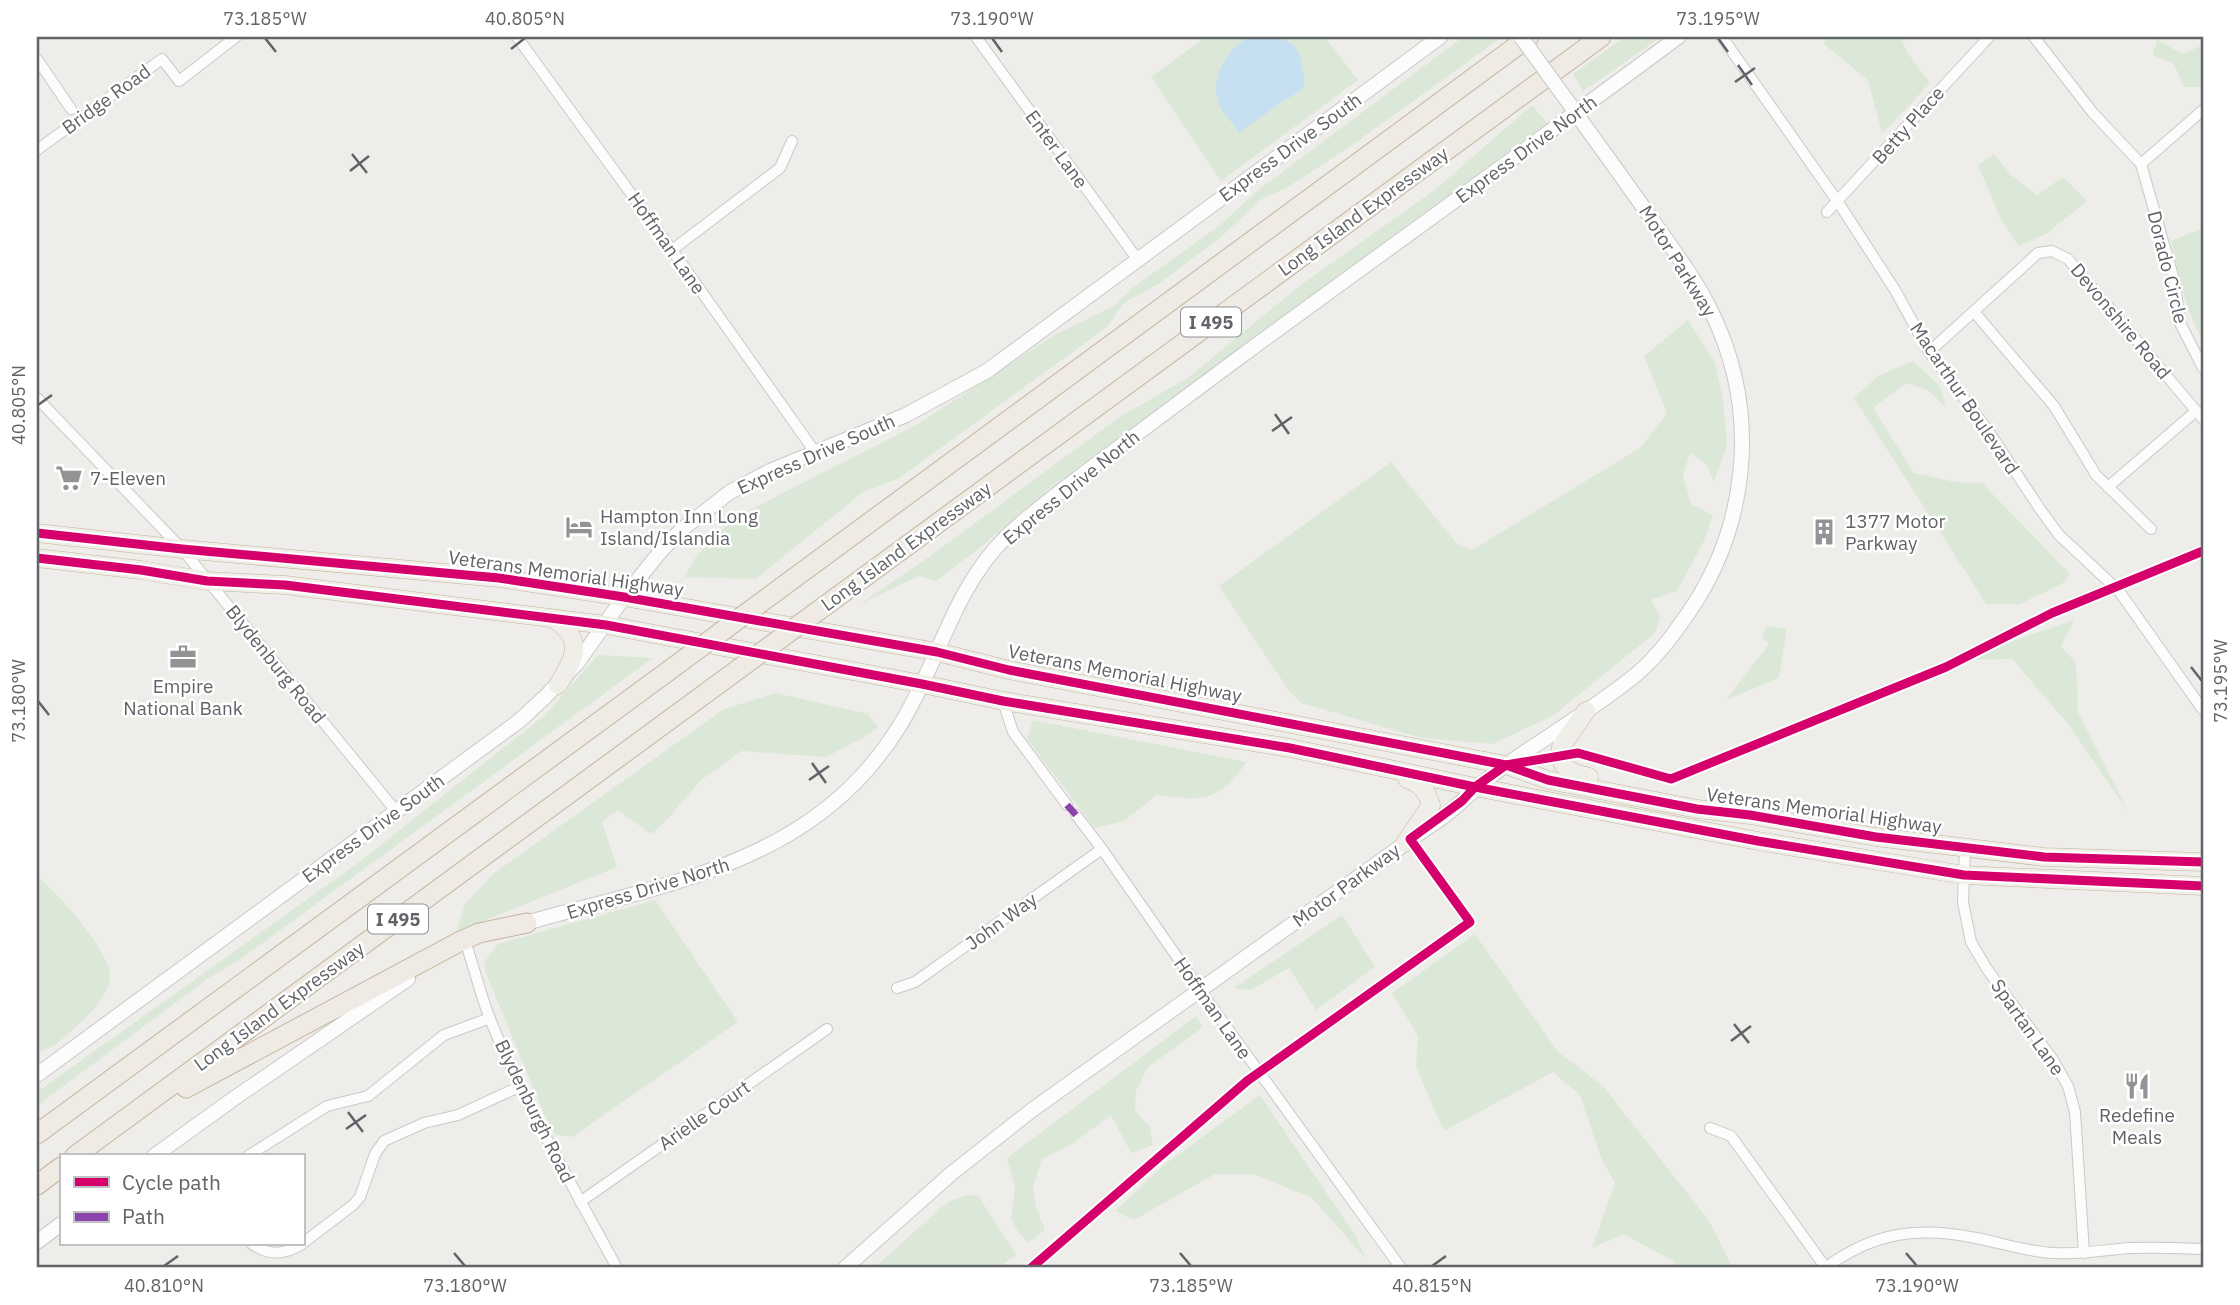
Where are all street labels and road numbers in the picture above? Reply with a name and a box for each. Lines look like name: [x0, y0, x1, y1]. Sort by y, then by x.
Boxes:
street label: Bridge Road: [57, 59, 155, 139]
street label: Betty Place: [1867, 81, 1949, 169]
street label: Express Drive South: [1214, 87, 1366, 207]
street label: Express Drive North: [1451, 90, 1601, 208]
street label: Enter Lane: [1020, 105, 1094, 193]
street label: Long Island Expressway: [1273, 141, 1453, 281]
street label: Hoffman Lane: [623, 187, 711, 299]
street label: Motor Parkway: [1634, 201, 1722, 322]
street label: Dorado Circle: [2142, 208, 2194, 326]
street label: Devonshire Road: [2066, 258, 2176, 384]
road number: I 495: [1181, 308, 1241, 336]
street label: Macarthur Boulevard: [1905, 317, 2025, 479]
street label: Express Drive South: [733, 408, 899, 500]
street label: Express Drive North: [998, 424, 1144, 550]
street label: Long Island Expressway: [816, 476, 996, 616]
street label: Veterans Memorial Highway: [447, 545, 686, 601]
street label: Blydenburg Road: [221, 600, 331, 728]
street label: Veterans Memorial Highway: [1006, 639, 1244, 708]
street label: Express Drive South: [297, 768, 449, 888]
street label: Veterans Memorial Highway: [1705, 782, 1944, 838]
street label: Motor Parkway: [1288, 838, 1405, 932]
street label: Express Drive North: [564, 852, 732, 924]
street label: John Way: [961, 887, 1042, 955]
road number: I 495: [368, 904, 428, 934]
street label: Long Island Expressway: [189, 936, 369, 1076]
street label: Hoffman Lane: [1169, 952, 1257, 1064]
street label: Spartan Lane: [1986, 974, 2070, 1080]
street label: Blydenburgh Road: [490, 1035, 580, 1187]
street label: Arielle Court: [654, 1075, 754, 1155]

